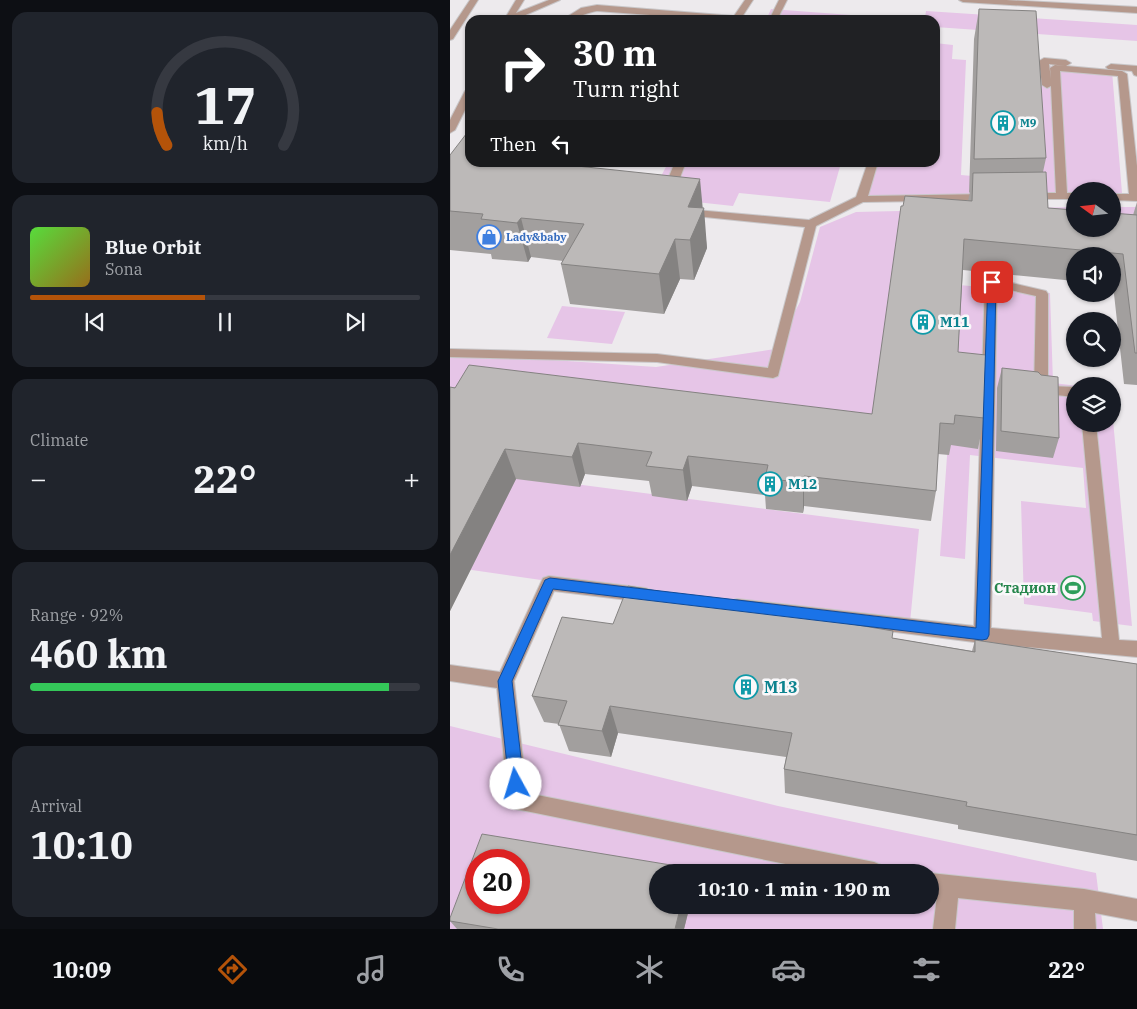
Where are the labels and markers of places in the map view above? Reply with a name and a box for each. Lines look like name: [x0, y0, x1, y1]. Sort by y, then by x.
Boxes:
building icon: М9: [990, 110, 1016, 136]
place label: М9: [1020, 116, 1037, 130]
shop icon: Lady&baby: [476, 224, 502, 250]
place label: Lady&baby: [506, 230, 567, 244]
pin: [971, 261, 1013, 303]
building icon: М11: [910, 309, 936, 335]
place label: М11: [940, 313, 969, 331]
building icon: М12: [757, 471, 783, 497]
place label: М12: [788, 475, 817, 493]
sports icon: Стадион: [1060, 575, 1086, 601]
place label: Стадион: [994, 579, 1056, 597]
building icon: М13: [733, 674, 759, 700]
place label: М13: [764, 677, 798, 697]

